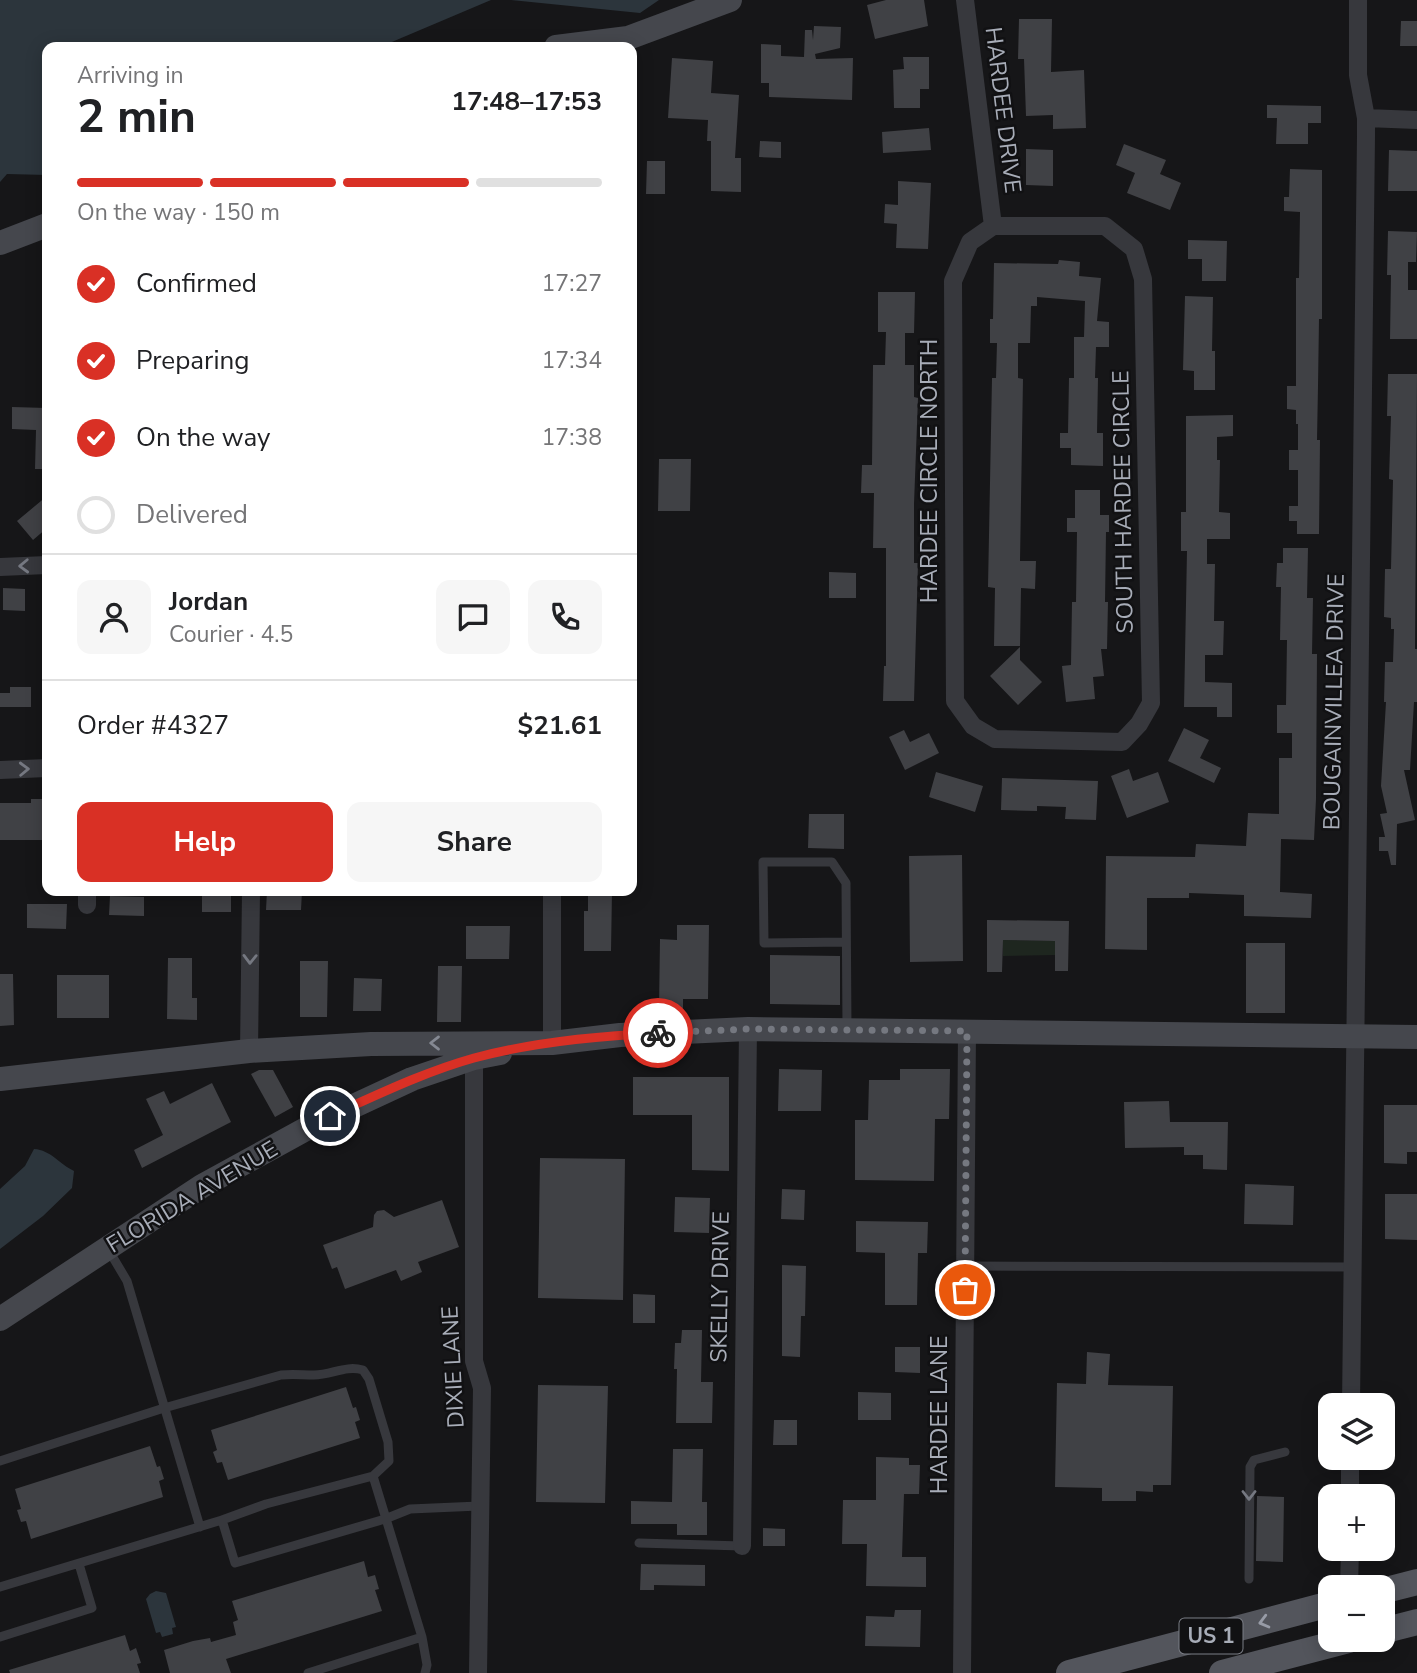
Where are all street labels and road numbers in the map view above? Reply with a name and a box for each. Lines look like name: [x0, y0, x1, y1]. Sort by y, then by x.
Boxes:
street label: HARDEE DRIVE: [977, 25, 1029, 195]
street label: HARDEE CIRCLE NORTH: [914, 339, 945, 603]
street label: SOUTH HARDEE CIRCLE: [1105, 370, 1141, 634]
street label: BOUGAINVILLEA DRIVE: [1316, 574, 1352, 830]
street label: FLORIDA AVENUE: [101, 1134, 283, 1260]
street label: SKELLY DRIVE: [703, 1211, 737, 1363]
street label: DIXIE LANE: [434, 1305, 472, 1429]
street label: HARDEE LANE: [924, 1336, 955, 1494]
road number: US 1: [1180, 1618, 1242, 1654]

